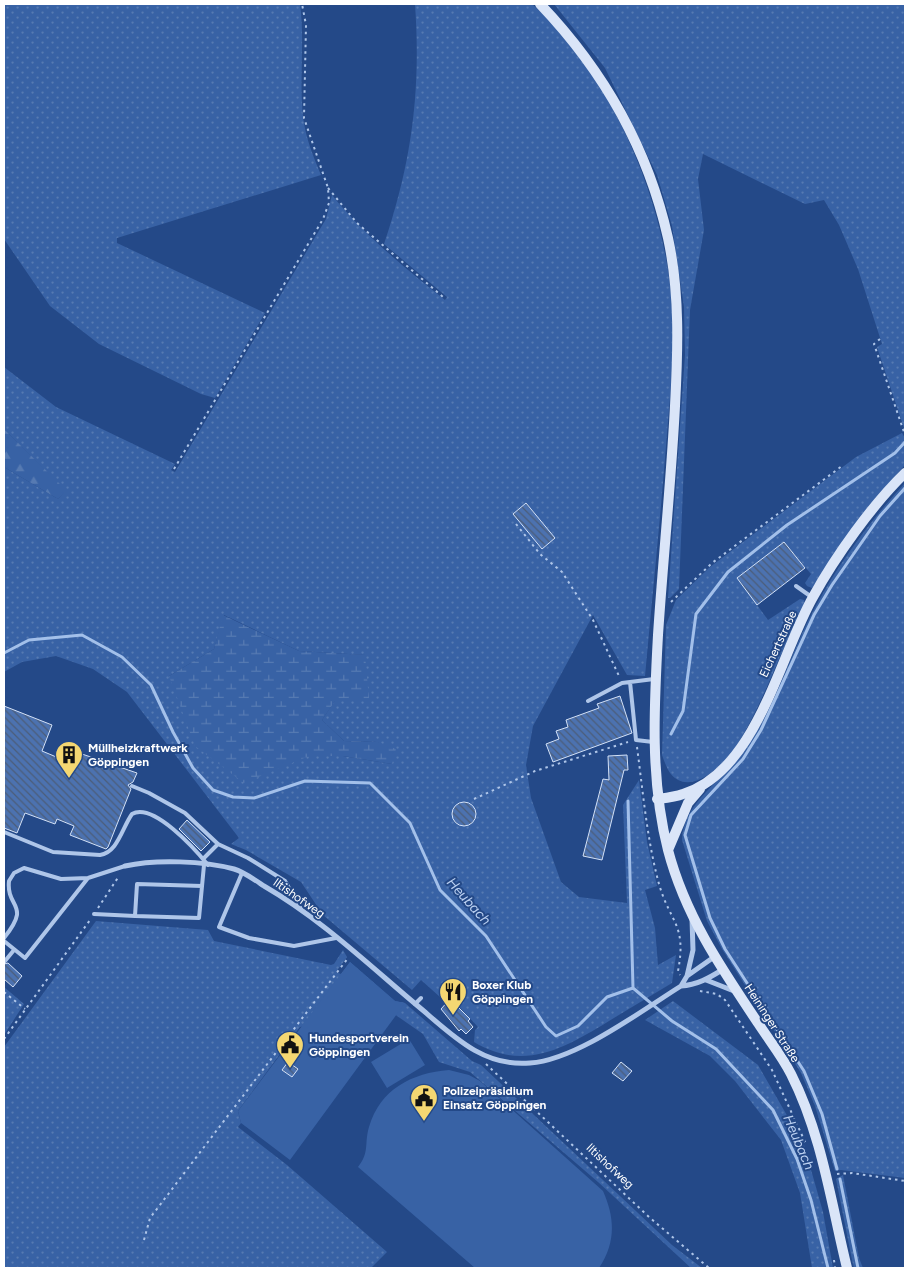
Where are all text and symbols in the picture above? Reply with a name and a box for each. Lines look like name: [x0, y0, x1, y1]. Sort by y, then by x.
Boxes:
street label: Eichertstraße: [756, 608, 800, 680]
building icon: Müllheizkraftwerk Göppingen: [54, 740, 84, 779]
place label: Müllheizkraftwerk Göppingen: [88, 741, 188, 769]
water label: Heubach: [443, 874, 494, 929]
street label: Iltishofweg: [271, 875, 327, 921]
restaurant icon: Boxer Klub Göppingen: [438, 977, 468, 1016]
place label: Boxer Klub Göppingen: [472, 978, 533, 1006]
street label: Heininger Straße: [741, 981, 803, 1065]
public building icon: Hundesportverein Göppingen: [275, 1030, 305, 1069]
place label: Hundesportverein Göppingen: [309, 1031, 409, 1059]
public building icon: Polizeipräsidium Einsatz Göppingen: [409, 1083, 439, 1122]
place label: Polizeipräsidium Einsatz Göppingen: [443, 1084, 547, 1112]
water label: Heubach: [779, 1112, 818, 1172]
street label: Iltishofweg: [583, 1141, 637, 1191]

